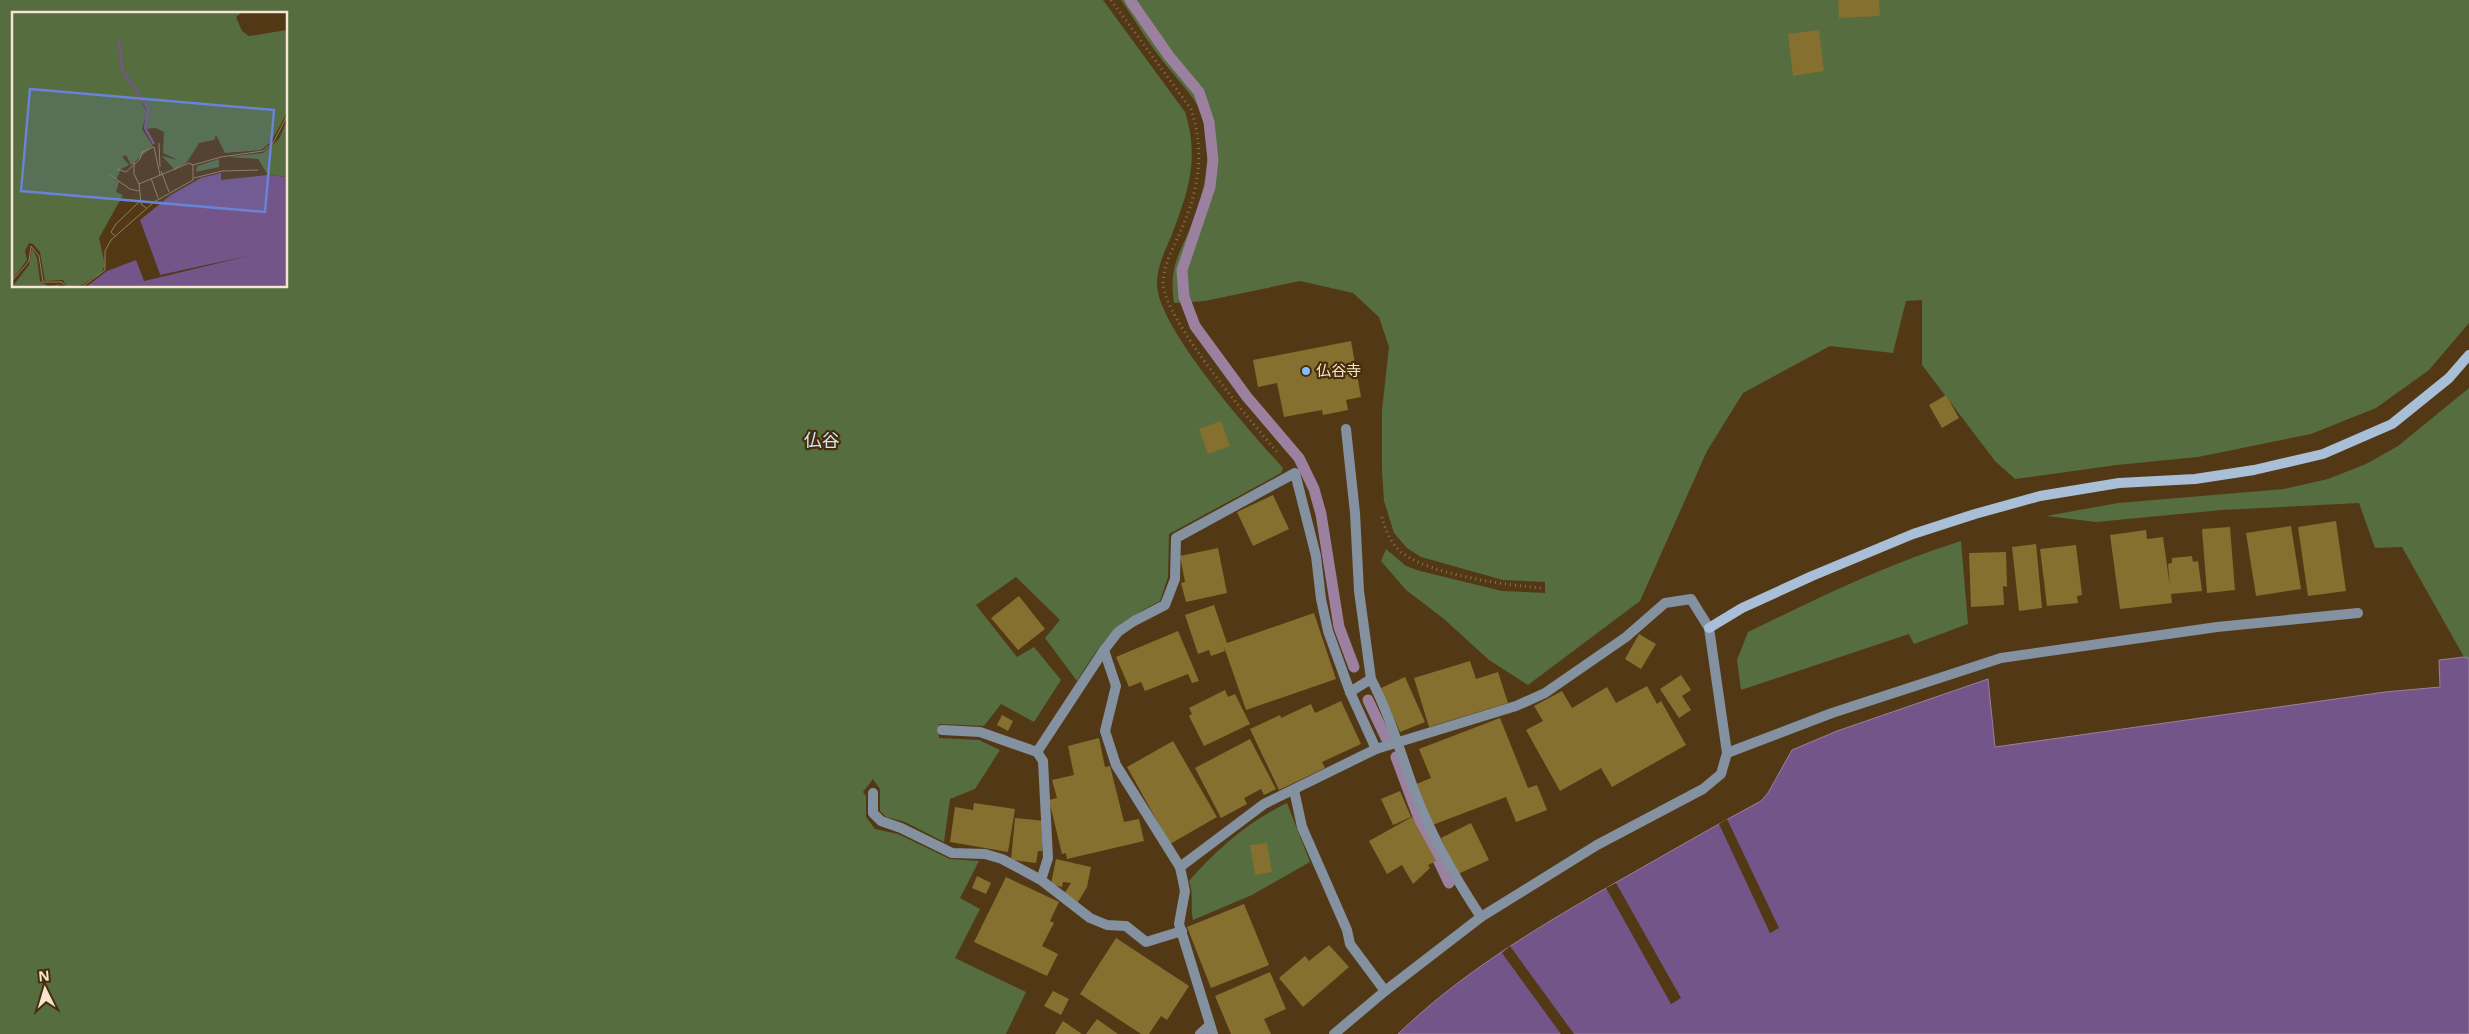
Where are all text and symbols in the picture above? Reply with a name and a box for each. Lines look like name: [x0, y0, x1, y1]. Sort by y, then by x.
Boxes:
inset map: [12, 12, 288, 288]
place label: 仏谷寺: [1316, 360, 1361, 380]
marker: 仏谷寺: [1300, 365, 1312, 377]
district label: 仏谷: [804, 428, 840, 452]
north arrow: [20, 964, 70, 1014]
text: N: [37, 966, 50, 986]

